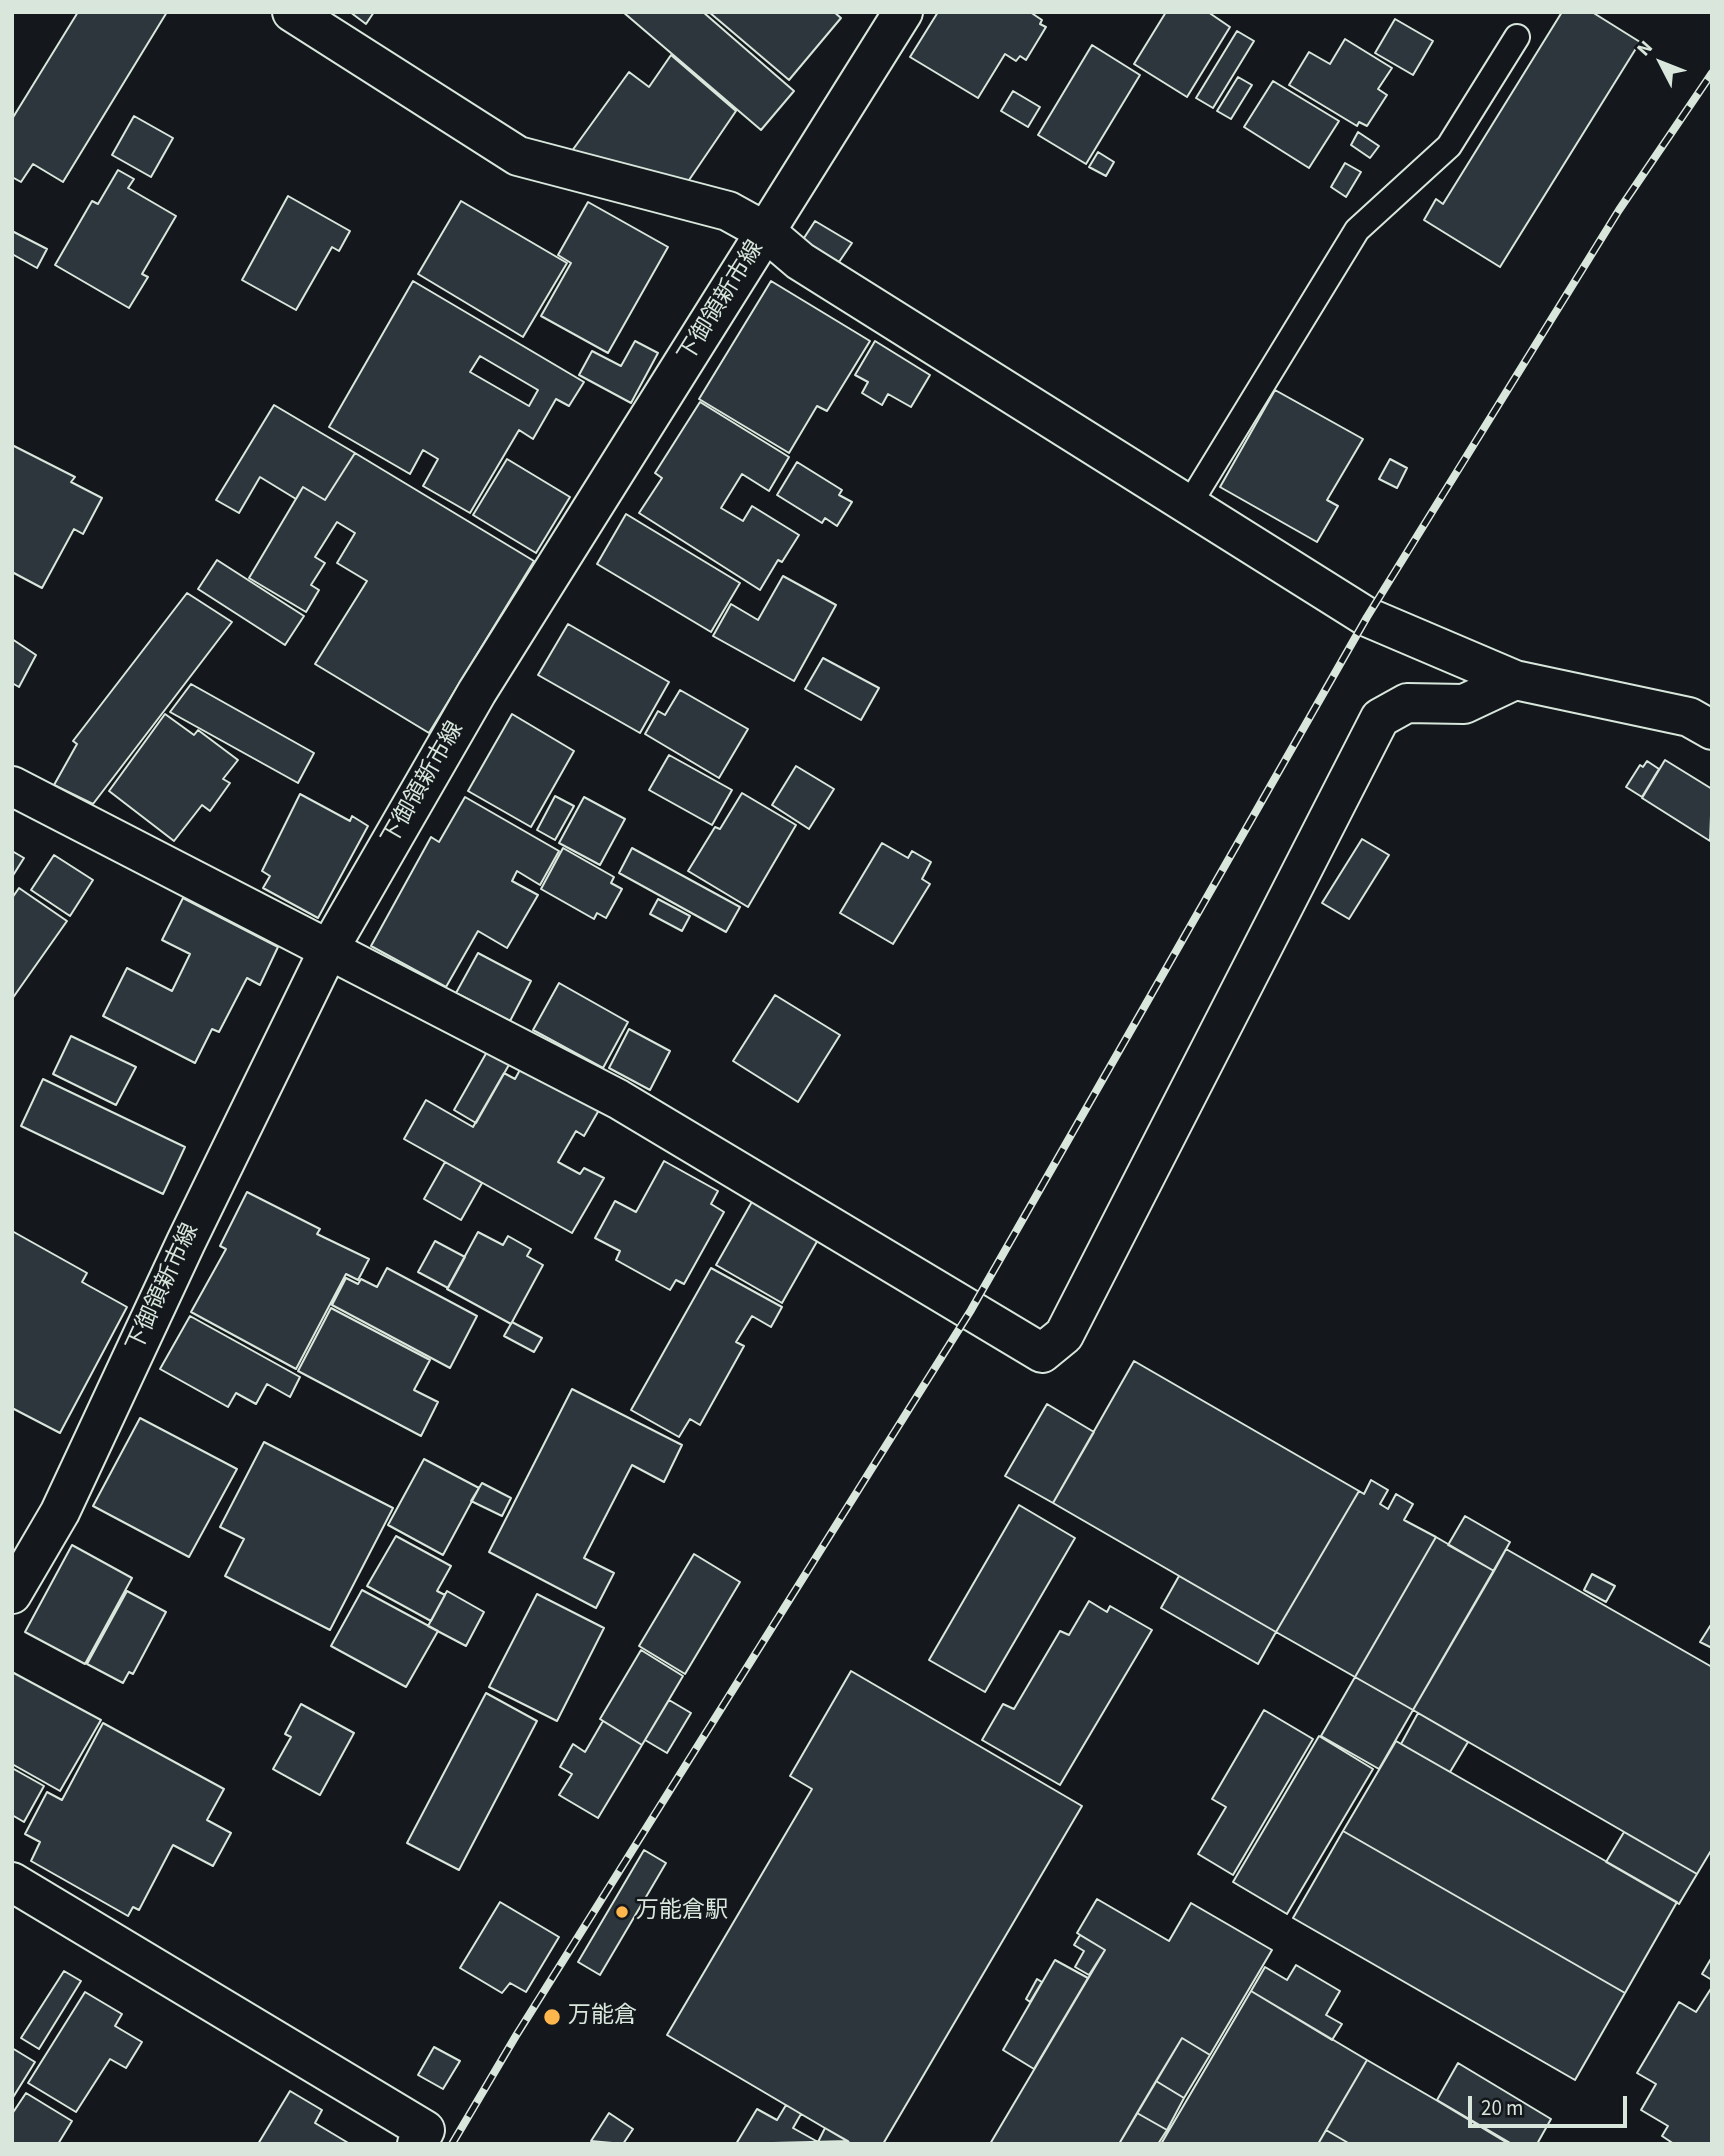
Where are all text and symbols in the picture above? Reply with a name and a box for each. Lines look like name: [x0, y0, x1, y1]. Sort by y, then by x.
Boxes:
north arrow: [1626, 28, 1696, 98]
text: N: [1631, 35, 1659, 62]
street label: 下御領新市線: [674, 236, 770, 368]
street label: 下御領新市線: [378, 717, 470, 851]
street label: 下御領新市線: [122, 1220, 206, 1356]
place label: 万能倉駅: [636, 1898, 728, 1926]
marker: 万能倉駅: [614, 1904, 630, 1920]
place label: 万能倉: [568, 2003, 637, 2031]
marker: 万能倉: [542, 2007, 562, 2027]
scale bar: [1472, 2082, 1631, 2126]
text: 20 m: [1481, 2093, 1523, 2123]

